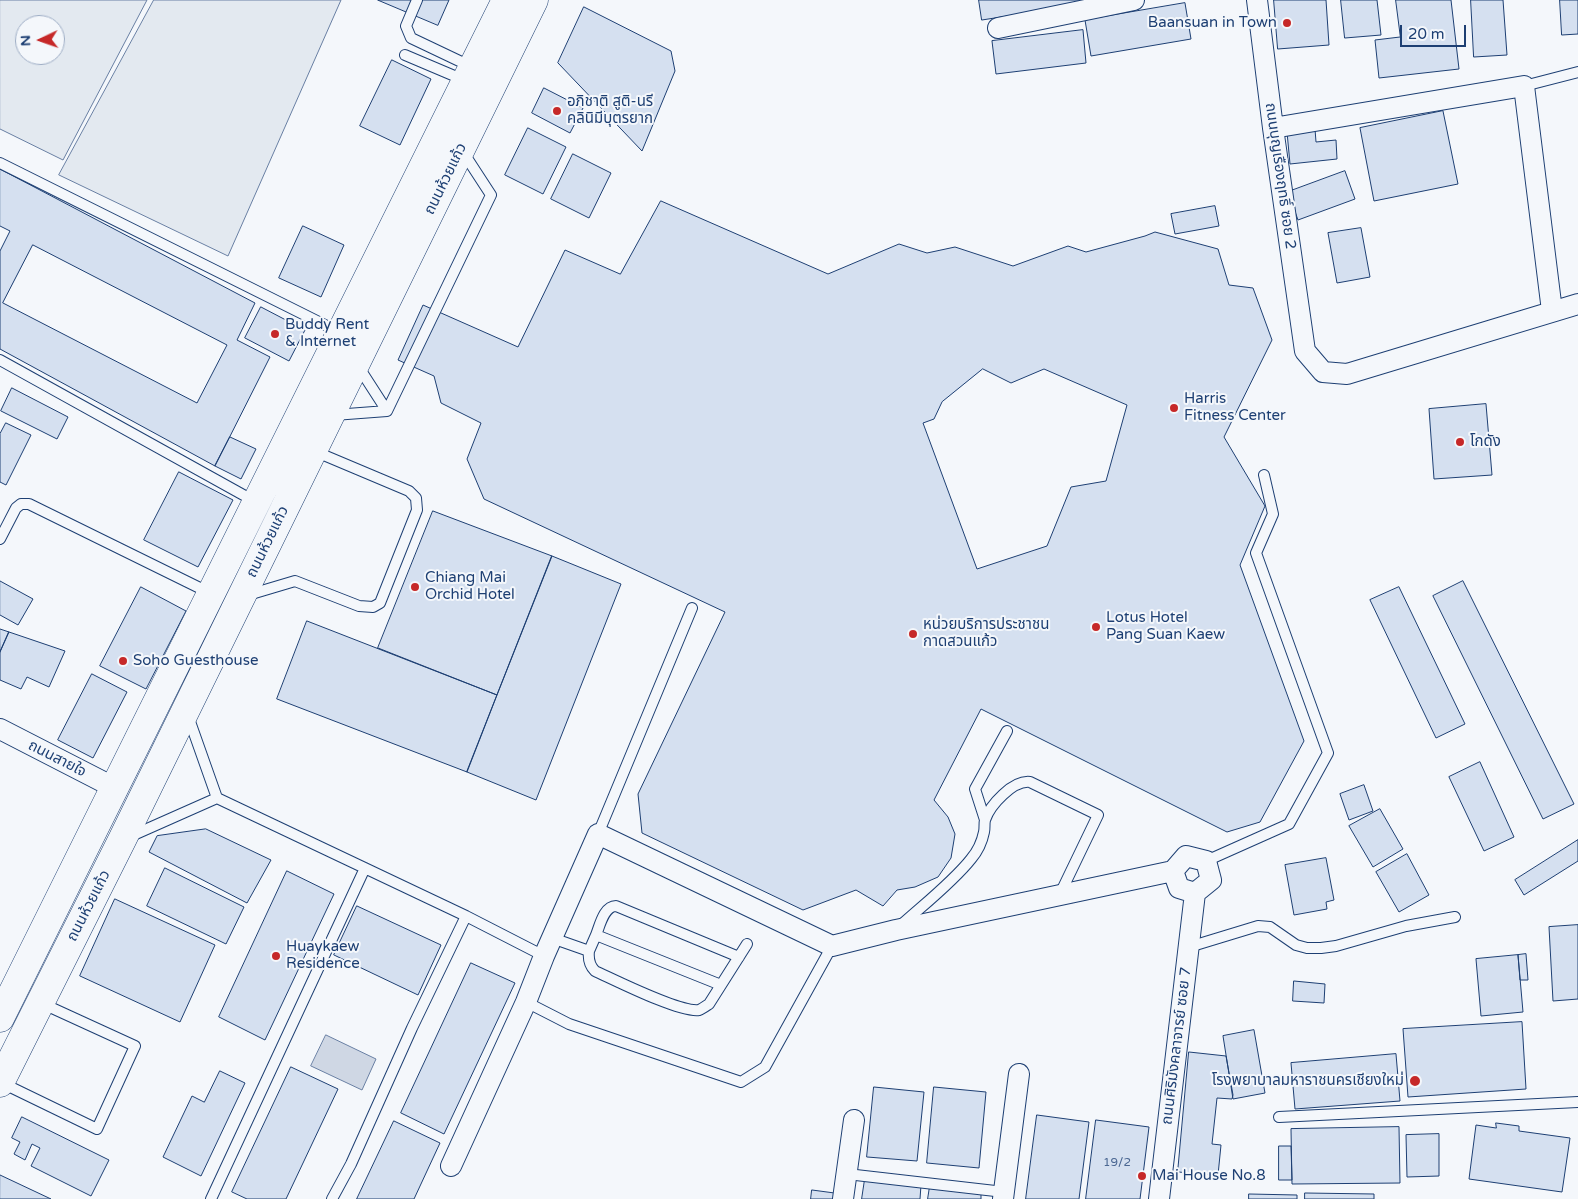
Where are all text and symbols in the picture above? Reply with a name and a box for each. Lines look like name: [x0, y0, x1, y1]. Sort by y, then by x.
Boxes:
place label: Baansuan in Town: [1148, 14, 1277, 32]
north arrow: [15, 15, 65, 65]
scale bar: [1403, 15, 1469, 47]
marker: Baansuan in Town: [1281, 17, 1293, 29]
text: 20 m: [1408, 25, 1445, 43]
text: N: [17, 35, 34, 47]
place label: อภิชาติ สูติ-นรี คลินิมีบุตรยาก: [567, 93, 653, 128]
street label: ถนนบุญเรืองฤทธิ์ ซอย 2: [1261, 102, 1299, 250]
marker: อภิชาติ สูติ-นรี คลินิมีบุตรยาก: [551, 105, 563, 117]
street label: ถนนห้วยแก้ว: [421, 140, 471, 218]
place label: Buddy Rent & Internet: [285, 316, 369, 351]
marker: Buddy Rent & Internet: [269, 328, 281, 340]
place label: Harris Fitness Center: [1184, 390, 1286, 425]
marker: Harris Fitness Center: [1168, 402, 1180, 414]
place label: โกดัง: [1470, 433, 1501, 451]
marker: โกดัง: [1454, 436, 1466, 448]
street label: ถนนห้วยแก้ว: [243, 503, 293, 581]
place label: Chiang Mai Orchid Hotel: [425, 569, 515, 604]
marker: Chiang Mai Orchid Hotel: [409, 581, 421, 593]
place label: Lotus Hotel Pang Suan Kaew: [1106, 609, 1225, 644]
place label: หน่วยบริการประชาชน กาดสวนแก้ว: [923, 616, 1049, 651]
marker: Lotus Hotel Pang Suan Kaew: [1090, 621, 1102, 633]
marker: หน่วยบริการประชาชน กาดสวนแก้ว: [907, 628, 919, 640]
place label: Soho Guesthouse: [133, 652, 258, 670]
marker: Soho Guesthouse: [117, 655, 129, 667]
street label: ถนนสายใจ: [25, 737, 89, 781]
street label: ถนนห้วยแก้ว: [63, 867, 115, 945]
place label: Huaykaew Residence: [286, 938, 360, 973]
marker: Huaykaew Residence: [270, 950, 282, 962]
street label: ถนนศิริมังคลาจารย์ ซอย 7: [1158, 966, 1196, 1126]
place label: โรงพยาบาลมหาราชนครเชียงใหม่: [1212, 1072, 1404, 1090]
marker: โรงพยาบาลมหาราชนครเชียงใหม่: [1408, 1074, 1422, 1088]
house number: 19/2: [1103, 1156, 1131, 1170]
place label: Mai House No.8: [1152, 1167, 1266, 1185]
marker: Mai House No.8: [1136, 1170, 1148, 1182]

